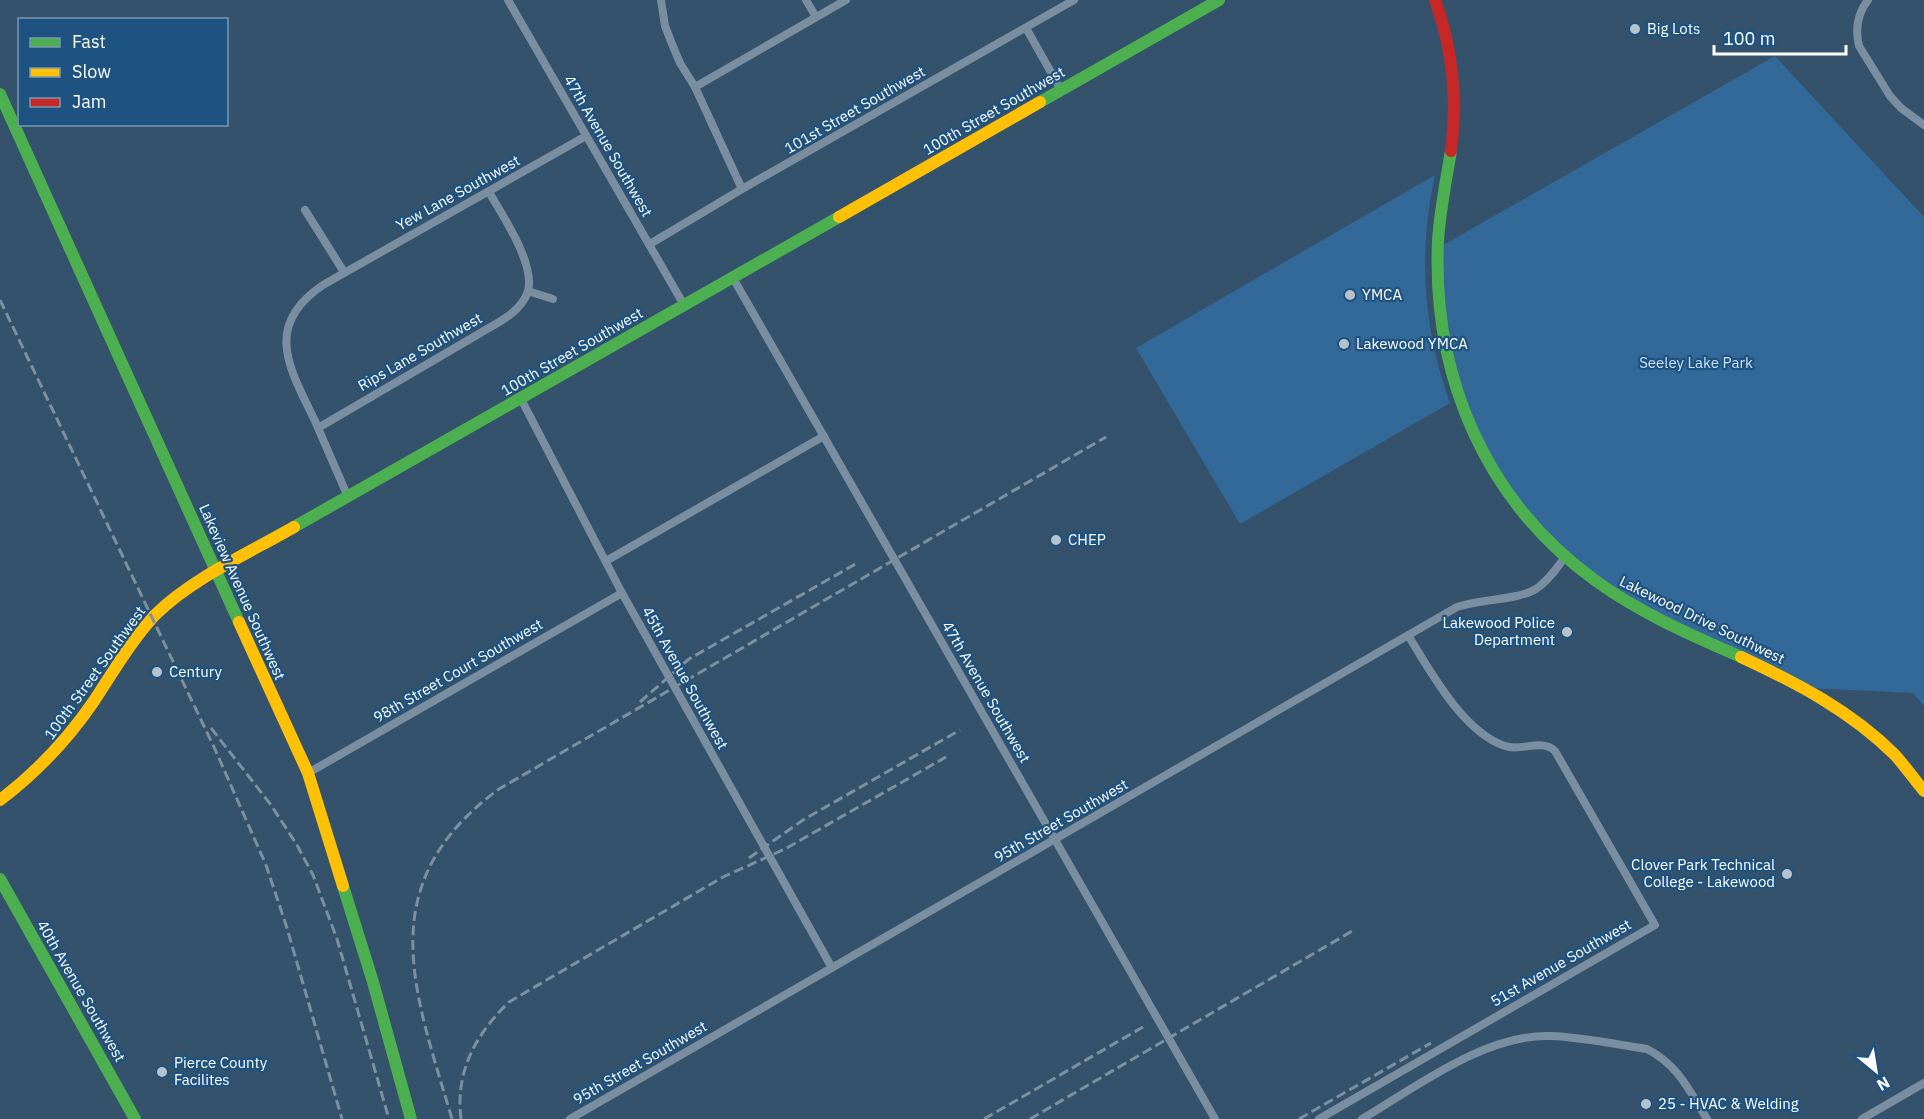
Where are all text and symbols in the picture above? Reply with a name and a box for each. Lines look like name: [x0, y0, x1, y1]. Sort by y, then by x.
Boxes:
legend: [18, 18, 228, 126]
scale bar: [1714, 18, 1846, 56]
place label: Big Lots: [1647, 19, 1700, 38]
marker: Big Lots: [1628, 22, 1642, 36]
text: 100 m: [1723, 27, 1775, 50]
text: Fast: [72, 30, 106, 53]
text: Slow: [72, 60, 111, 83]
street label: 101st Street Southwest: [781, 62, 928, 158]
street label: 100th Street Southwest: [919, 62, 1068, 159]
street label: 47th Avenue Southwest: [560, 72, 657, 220]
text: Jam: [72, 90, 107, 113]
street label: Yew Lane Southwest: [393, 151, 523, 234]
place label: YMCA: [1362, 285, 1402, 304]
marker: YMCA: [1343, 288, 1357, 302]
street label: 100th Street Southwest: [497, 303, 646, 400]
street label: Rips Lane Southwest: [354, 308, 485, 395]
place label: Lakewood YMCA: [1356, 334, 1468, 353]
marker: Lakewood YMCA: [1337, 337, 1351, 351]
park label: Seeley Lake Park: [1639, 353, 1753, 372]
street label: Lakeview Avenue Southwest: [195, 501, 290, 683]
place label: CHEP: [1068, 530, 1106, 549]
marker: CHEP: [1049, 533, 1063, 547]
street label: Lakewood Drive Southwest: [1616, 571, 1788, 668]
street label: 100th Street Southwest: [40, 602, 149, 743]
street label: 45th Avenue Southwest: [638, 603, 733, 753]
place label: Lakewood Police Department: [1442, 613, 1555, 649]
street label: 98th Street Court Southwest: [370, 614, 546, 727]
street label: 47th Avenue Southwest: [938, 618, 1035, 766]
marker: Lakewood Police Department: [1560, 625, 1574, 639]
place label: Century: [169, 662, 223, 681]
marker: Century: [150, 665, 164, 679]
street label: 95th Street Southwest: [990, 774, 1131, 867]
place label: Clover Park Technical College - Lakewood: [1631, 855, 1775, 891]
marker: Clover Park Technical College - Lakewood: [1780, 867, 1794, 881]
street label: 51st Avenue Southwest: [1487, 915, 1634, 1011]
street label: 40th Avenue Southwest: [33, 917, 130, 1065]
street label: 95th Street Southwest: [569, 1016, 710, 1109]
north arrow: [1846, 1041, 1906, 1101]
place label: Pierce County Facilites: [174, 1053, 268, 1089]
marker: Pierce County Facilites: [155, 1065, 169, 1079]
text: N: [1873, 1072, 1894, 1096]
place label: 25 - HVAC & Welding: [1658, 1094, 1799, 1113]
marker: 25 - HVAC & Welding: [1639, 1097, 1653, 1111]

